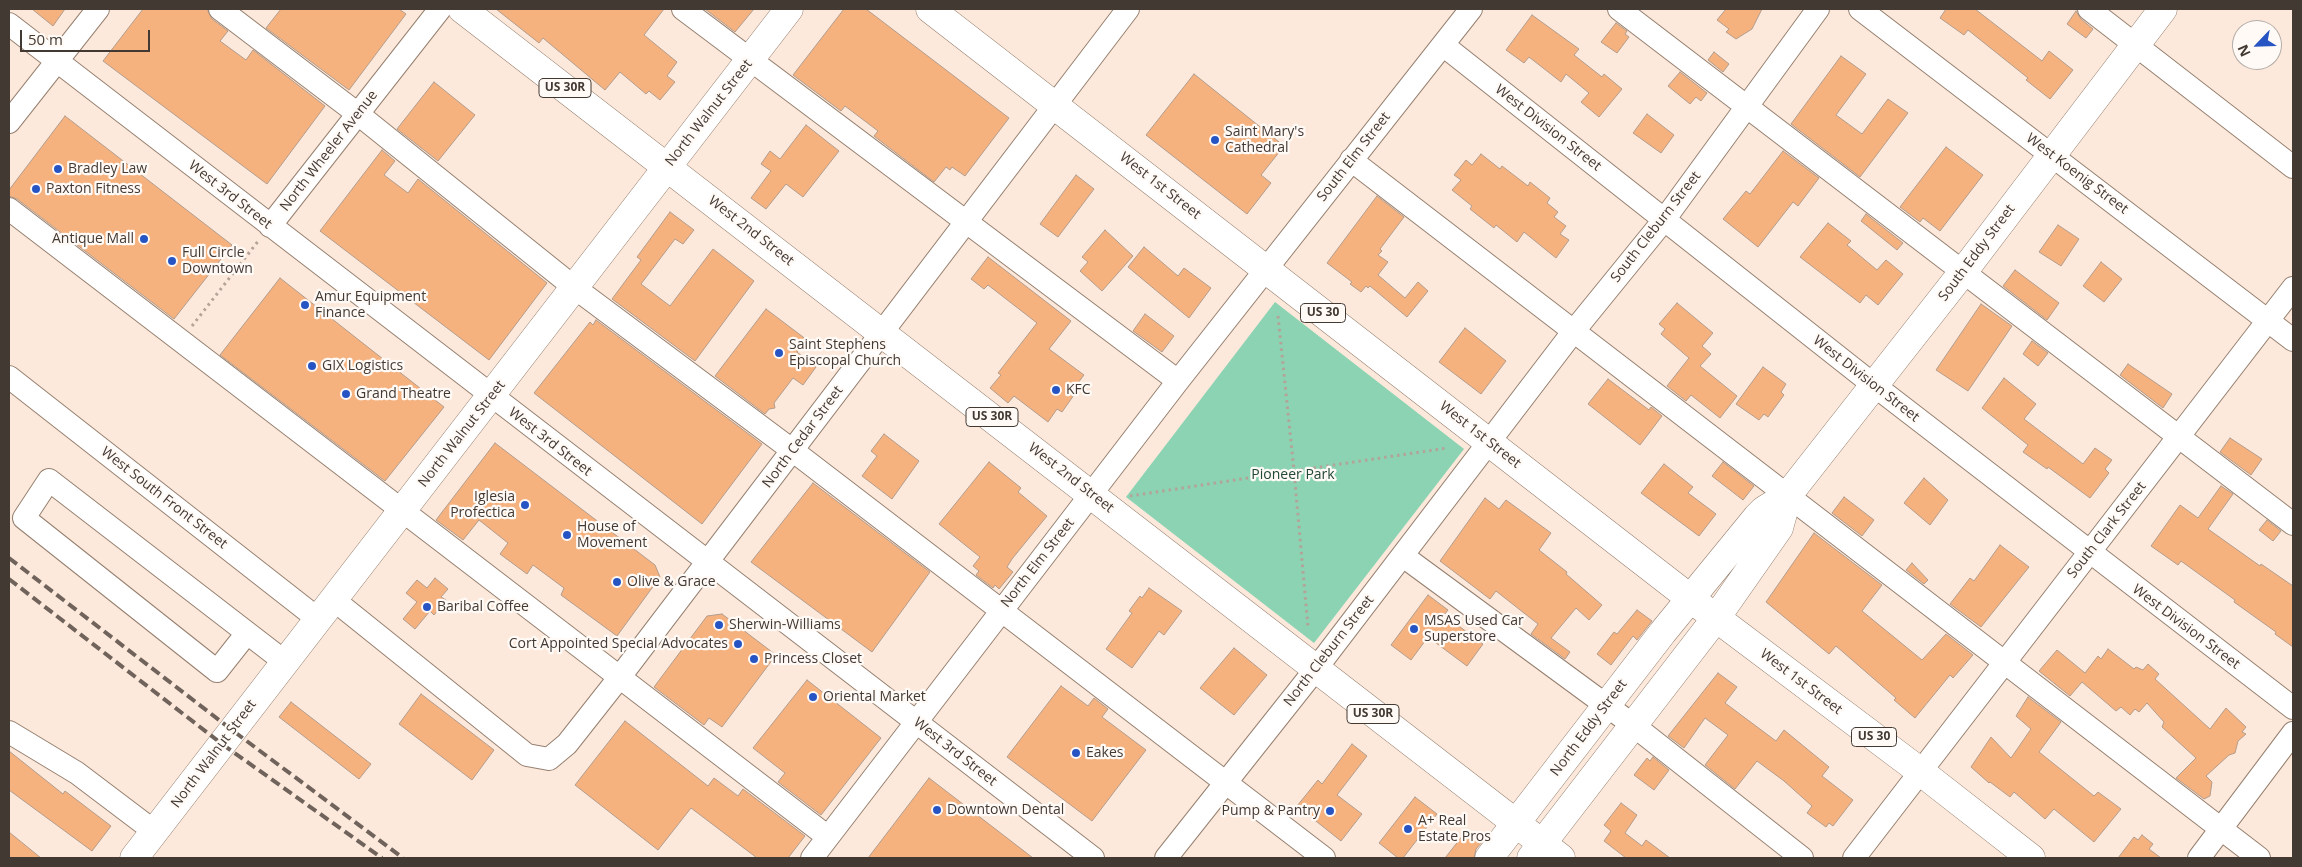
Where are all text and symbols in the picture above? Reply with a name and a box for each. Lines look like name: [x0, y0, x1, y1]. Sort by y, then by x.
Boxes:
scale bar: [22, 20, 152, 52]
north arrow: [2232, 20, 2282, 70]
text: 50 m: [28, 29, 63, 49]
text: N: [2233, 42, 2255, 60]
street label: North Walnut Street: [662, 56, 756, 170]
road number: US 30R: [539, 78, 591, 98]
street label: West Division Street: [1492, 81, 1604, 175]
street label: North Wheeler Avenue: [277, 87, 381, 215]
street label: South Elm Street: [1314, 109, 1394, 205]
place label: Saint Mary's Cathedral: [1225, 124, 1304, 156]
street label: West Koenig Street: [2023, 130, 2131, 218]
marker: Saint Mary's Cathedral: [1209, 134, 1221, 146]
street label: West 1st Street: [1116, 149, 1204, 223]
street label: West 3rd Street: [185, 157, 275, 233]
place label: Bradley Law: [68, 161, 147, 177]
marker: Bradley Law: [52, 163, 64, 175]
street label: South Cleburn Street: [1607, 168, 1705, 286]
place label: Paxton Fitness: [46, 181, 141, 197]
marker: Paxton Fitness: [30, 183, 42, 195]
street label: West 2nd Street: [705, 192, 797, 270]
street label: South Eddy Street: [1935, 201, 2019, 305]
place label: Antique Mall: [52, 231, 134, 247]
marker: Antique Mall: [138, 233, 150, 245]
place label: Full Circle Downtown: [182, 245, 253, 278]
marker: Full Circle Downtown: [166, 255, 178, 267]
place label: Amur Equipment Finance: [315, 289, 426, 322]
marker: Amur Equipment Finance: [299, 299, 311, 311]
road number: US 30: [1300, 304, 1346, 322]
street label: West Division Street: [1810, 332, 1922, 426]
place label: Saint Stephens Episcopal Church: [789, 337, 901, 370]
marker: Saint Stephens Episcopal Church: [773, 347, 785, 359]
place label: GIX Logistics: [322, 358, 403, 374]
marker: GIX Logistics: [306, 360, 318, 372]
street label: North Walnut Street: [415, 377, 509, 491]
place label: KFC: [1066, 382, 1091, 398]
street label: North Cedar Street: [759, 383, 847, 491]
marker: KFC: [1050, 384, 1062, 396]
place label: Grand Theatre: [356, 386, 451, 402]
marker: Grand Theatre: [340, 388, 352, 400]
street label: West 1st Street: [1436, 398, 1524, 472]
street label: West 3rd Street: [505, 404, 595, 480]
road number: US 30R: [966, 408, 1018, 427]
street label: West 2nd Street: [1025, 439, 1117, 517]
street label: West South Front Street: [97, 443, 231, 553]
park label: Pioneer Park: [1251, 467, 1335, 483]
street label: South Clark Street: [2064, 478, 2150, 582]
place label: Iglesia Profectica: [450, 489, 515, 522]
marker: Iglesia Profectica: [519, 499, 531, 511]
street label: North Elm Street: [998, 515, 1078, 611]
place label: House of Movement: [577, 519, 647, 552]
marker: House of Movement: [561, 529, 573, 541]
place label: Olive & Grace: [627, 574, 716, 590]
marker: Olive & Grace: [611, 576, 623, 588]
street label: West Division Street: [2129, 581, 2243, 673]
street label: North Cleburn Street: [1280, 592, 1378, 710]
place label: Baribal Coffee: [437, 599, 529, 615]
marker: Baribal Coffee: [421, 601, 433, 613]
place label: MSAS Used Car Superstore: [1424, 613, 1524, 646]
place label: Sherwin-Williams: [729, 617, 841, 633]
marker: Sherwin-Williams: [713, 619, 725, 631]
marker: MSAS Used Car Superstore: [1408, 623, 1420, 635]
place label: Cort Appointed Special Advocates: [509, 636, 728, 652]
marker: Cort Appointed Special Advocates: [732, 638, 744, 650]
street label: West 1st Street: [1757, 646, 1845, 718]
place label: Princess Closet: [764, 651, 862, 667]
marker: Princess Closet: [748, 653, 760, 665]
street label: North Eddy Street: [1547, 676, 1631, 780]
place label: Oriental Market: [823, 689, 926, 705]
marker: Oriental Market: [807, 691, 819, 703]
street label: North Walnut Street: [168, 697, 260, 811]
road number: US 30R: [1347, 704, 1399, 724]
street label: West 3rd Street: [910, 714, 1000, 790]
road number: US 30: [1852, 728, 1896, 746]
place label: Eakes: [1086, 745, 1123, 761]
marker: Eakes: [1070, 747, 1082, 759]
place label: Downtown Dental: [947, 802, 1064, 818]
place label: Pump & Pantry: [1221, 803, 1320, 819]
marker: Downtown Dental: [931, 804, 943, 816]
marker: Pump & Pantry: [1324, 805, 1336, 817]
place label: A+ Real Estate Pros: [1418, 813, 1491, 846]
marker: A+ Real Estate Pros: [1402, 823, 1414, 835]

